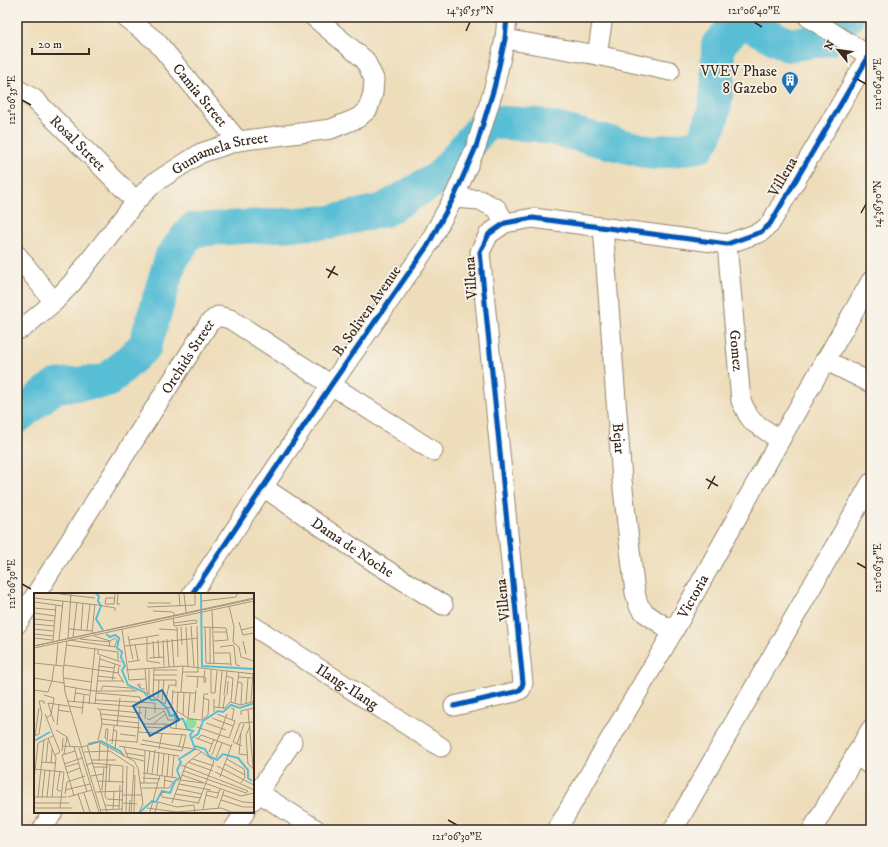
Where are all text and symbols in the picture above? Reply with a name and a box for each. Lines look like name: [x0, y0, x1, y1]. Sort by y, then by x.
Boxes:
text: 14°36'55"N: [446, 5, 494, 17]
text: 121°06'40"E: [728, 5, 780, 17]
scale bar: [32, 30, 89, 56]
north arrow: [818, 30, 858, 70]
text: 20 m: [38, 37, 62, 52]
text: N: [822, 38, 838, 53]
text: 121°06'40"E: [872, 58, 884, 110]
street label: Camia Street: [169, 59, 232, 131]
place label: VVEV Phase 8 Gazebo: [699, 62, 777, 98]
building icon: VVEV Phase 8 Gazebo: [780, 70, 800, 95]
text: 121°06'35"E: [6, 75, 18, 125]
street label: Rosal Street: [46, 111, 110, 175]
street label: Gumamela Street: [168, 128, 269, 179]
street label: Villena: [764, 153, 802, 201]
text: 14°36'50"N: [872, 180, 884, 228]
street label: Villena: [460, 255, 482, 301]
street label: B. Soliven Avenue: [329, 262, 405, 360]
street label: Orchids Street: [157, 313, 218, 398]
street label: Gomez: [725, 329, 748, 373]
street label: Bejar: [608, 422, 630, 455]
street label: Dama de Noche: [308, 513, 397, 582]
text: 121°06'35"E: [872, 543, 884, 593]
text: 121°06'30"E: [6, 559, 18, 609]
street label: Victoria: [673, 570, 713, 623]
street label: Villena: [491, 577, 515, 623]
inset map: [34, 593, 254, 813]
street label: Ilang-Ilang: [312, 660, 383, 714]
text: 121°06'30"E: [432, 831, 482, 843]

